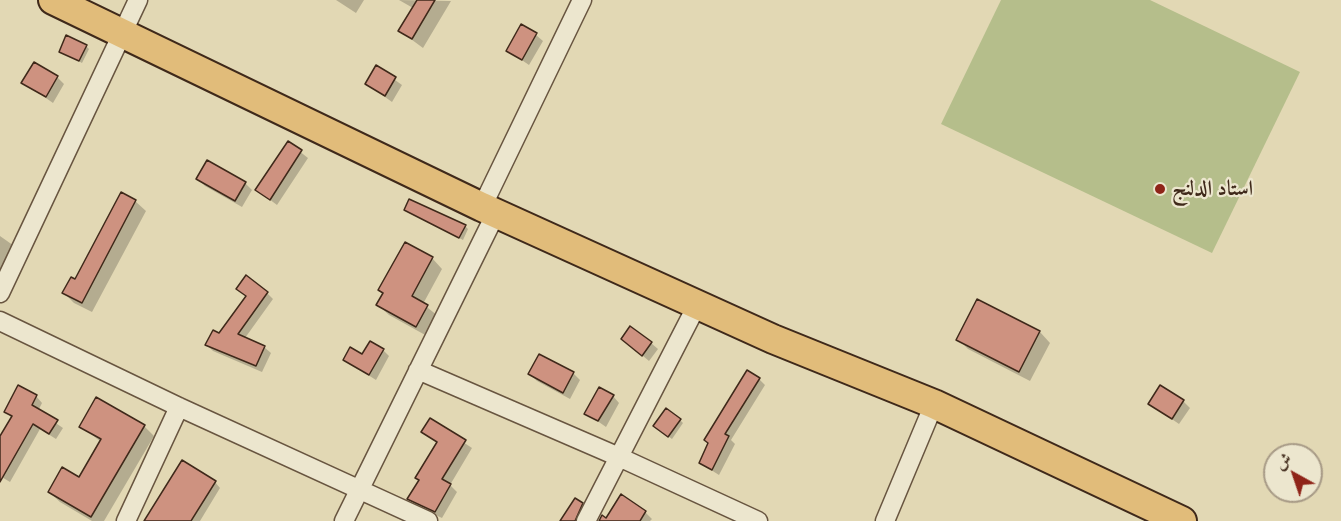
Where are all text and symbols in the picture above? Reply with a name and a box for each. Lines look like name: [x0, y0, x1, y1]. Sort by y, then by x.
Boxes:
place label: استاد الدلنج: [1172, 176, 1253, 202]
marker: استاد الدلنج: [1153, 182, 1167, 196]
north arrow: [1263, 443, 1323, 503]
text: ش: [1270, 448, 1295, 474]

